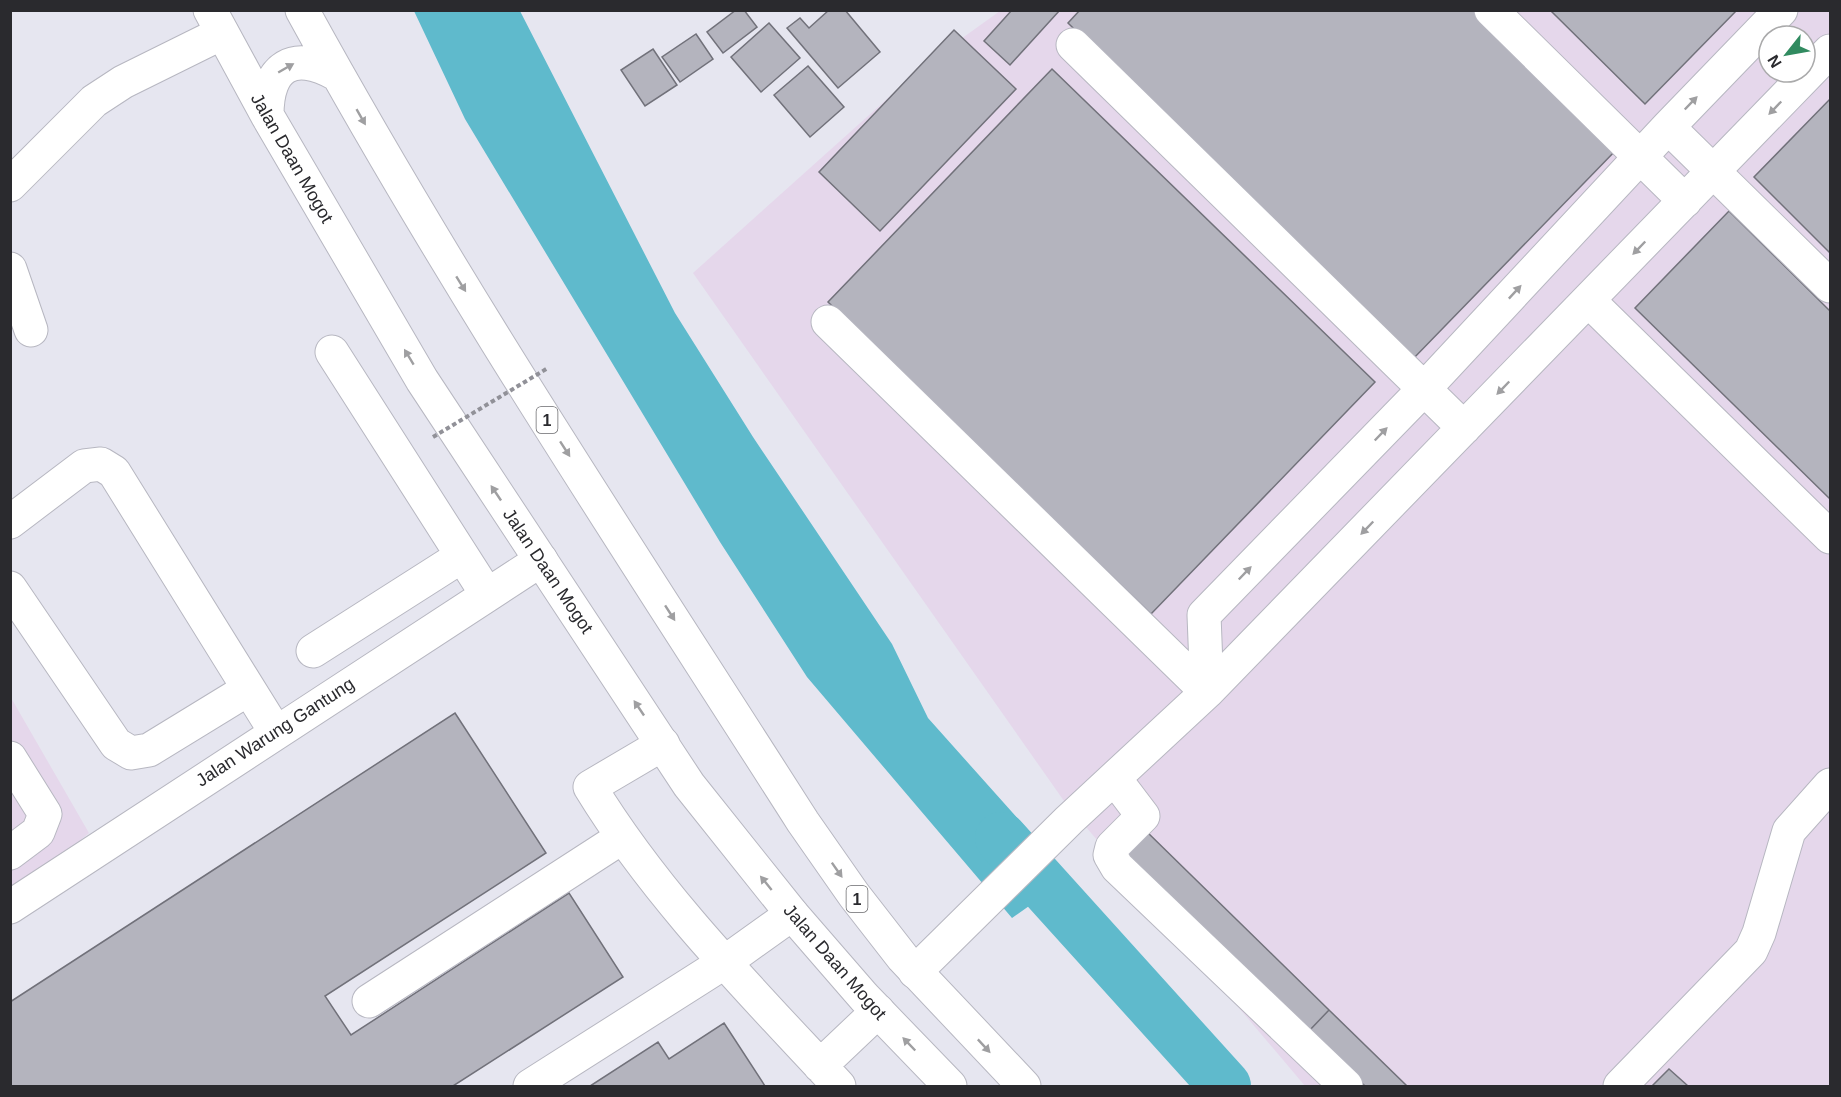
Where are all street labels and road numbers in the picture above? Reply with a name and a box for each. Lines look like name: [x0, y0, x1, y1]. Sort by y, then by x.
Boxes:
street label: Jalan Daan Mogot: [247, 90, 337, 226]
road number: 1: [536, 407, 558, 433]
street label: Jalan Daan Mogot: [499, 505, 597, 637]
street label: Jalan Warung Gantung: [192, 673, 358, 791]
road number: 1: [846, 886, 868, 912]
street label: Jalan Daan Mogot: [780, 900, 890, 1024]

